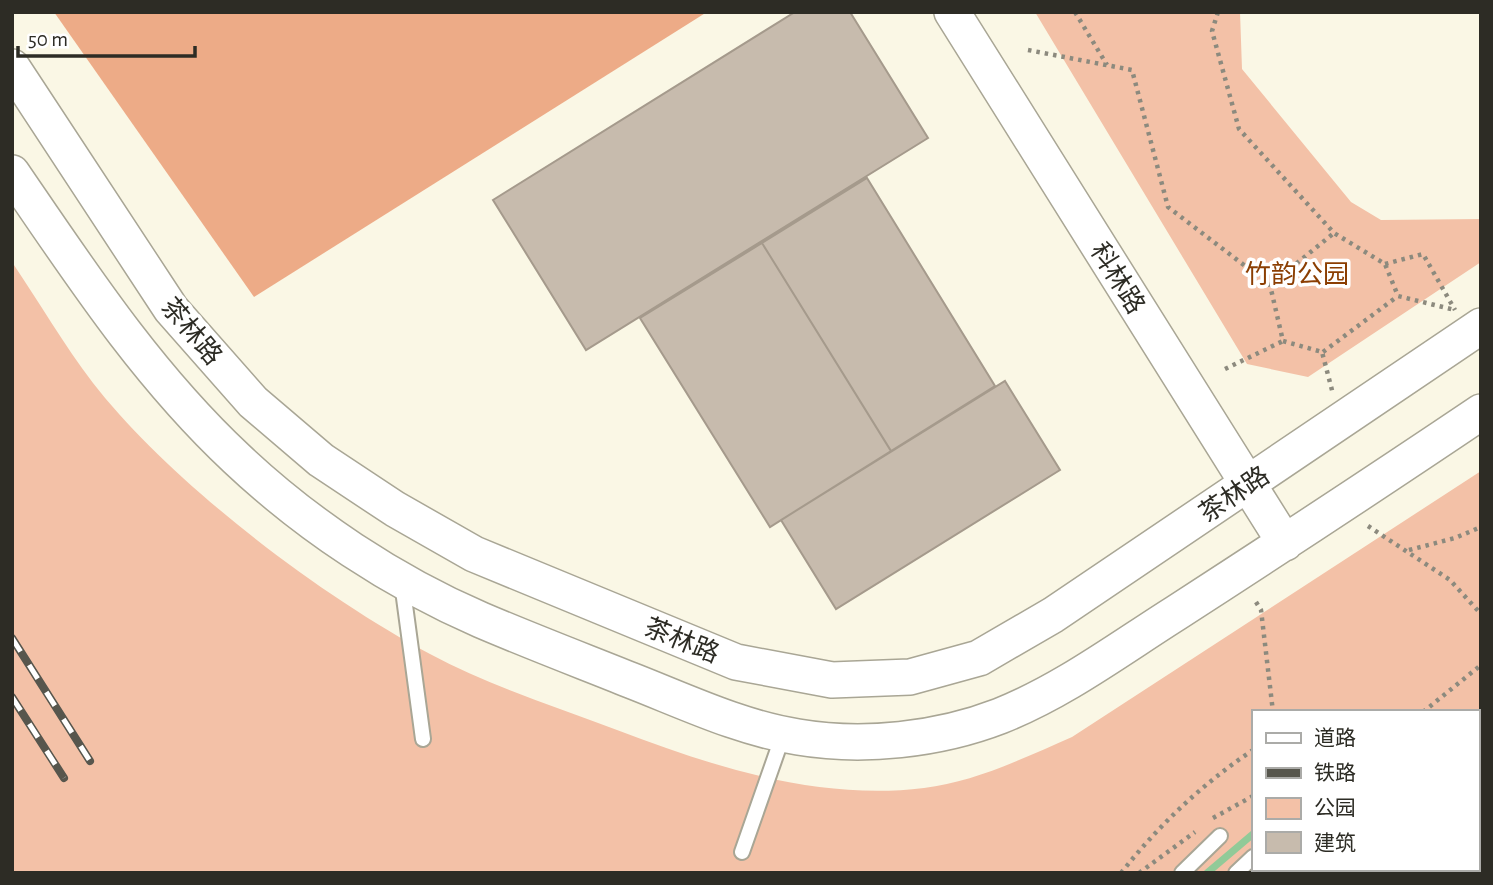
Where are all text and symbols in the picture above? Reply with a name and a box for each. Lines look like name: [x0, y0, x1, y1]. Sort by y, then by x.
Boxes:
scale bar: [18, 14, 194, 58]
text: 50 m: [28, 29, 68, 50]
street label: 科林路: [1085, 238, 1150, 318]
park label: 竹韵公园: [1245, 260, 1349, 288]
street label: 茶林路: [156, 293, 227, 370]
street label: 茶林路: [1194, 461, 1274, 527]
street label: 茶林路: [641, 613, 723, 668]
legend: [1252, 710, 1479, 871]
text: 道路: [1314, 727, 1356, 749]
text: 铁路: [1314, 762, 1356, 784]
text: 公园: [1314, 797, 1356, 819]
text: 建筑: [1314, 832, 1356, 854]

